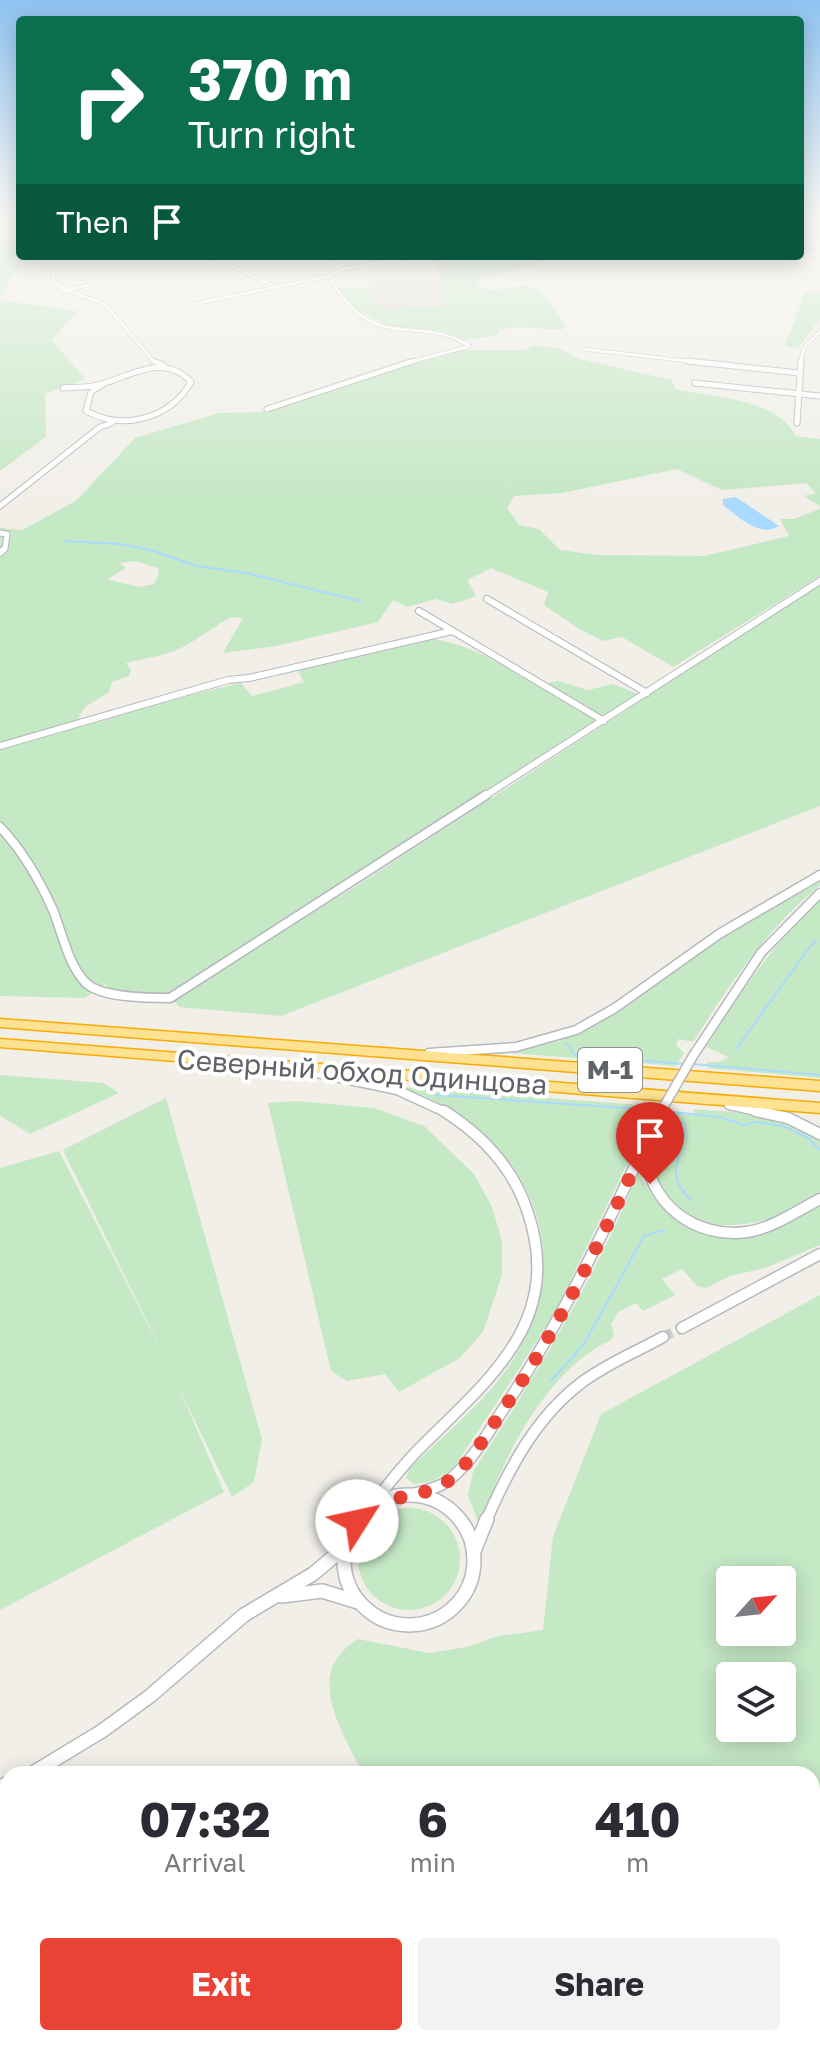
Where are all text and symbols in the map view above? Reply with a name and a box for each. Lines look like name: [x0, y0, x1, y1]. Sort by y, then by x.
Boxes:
text: 370 m: [188, 45, 352, 112]
icon: right: [56, 48, 160, 152]
text: Turn right: [188, 113, 356, 156]
icon: arrive: [145, 200, 189, 244]
text: Then: [56, 204, 129, 240]
street label: Северный обход Одинцова: [176, 1042, 548, 1101]
road number: М-1: [578, 1048, 642, 1092]
pin: [616, 1102, 684, 1184]
icon: arrive: [628, 1114, 672, 1158]
position arrow: [315, 1479, 399, 1563]
north arrow: [716, 1566, 796, 1646]
map controls: [716, 1566, 796, 1742]
button: layers: [716, 1662, 796, 1742]
text: 07:32: [139, 1790, 270, 1848]
text: 6: [417, 1790, 448, 1848]
text: 410: [595, 1790, 681, 1848]
text: Arrival: [164, 1847, 246, 1878]
text: min: [410, 1847, 456, 1878]
text: m: [626, 1847, 649, 1878]
button: Exit: [40, 1938, 402, 2030]
button: Share: [418, 1938, 780, 2030]

